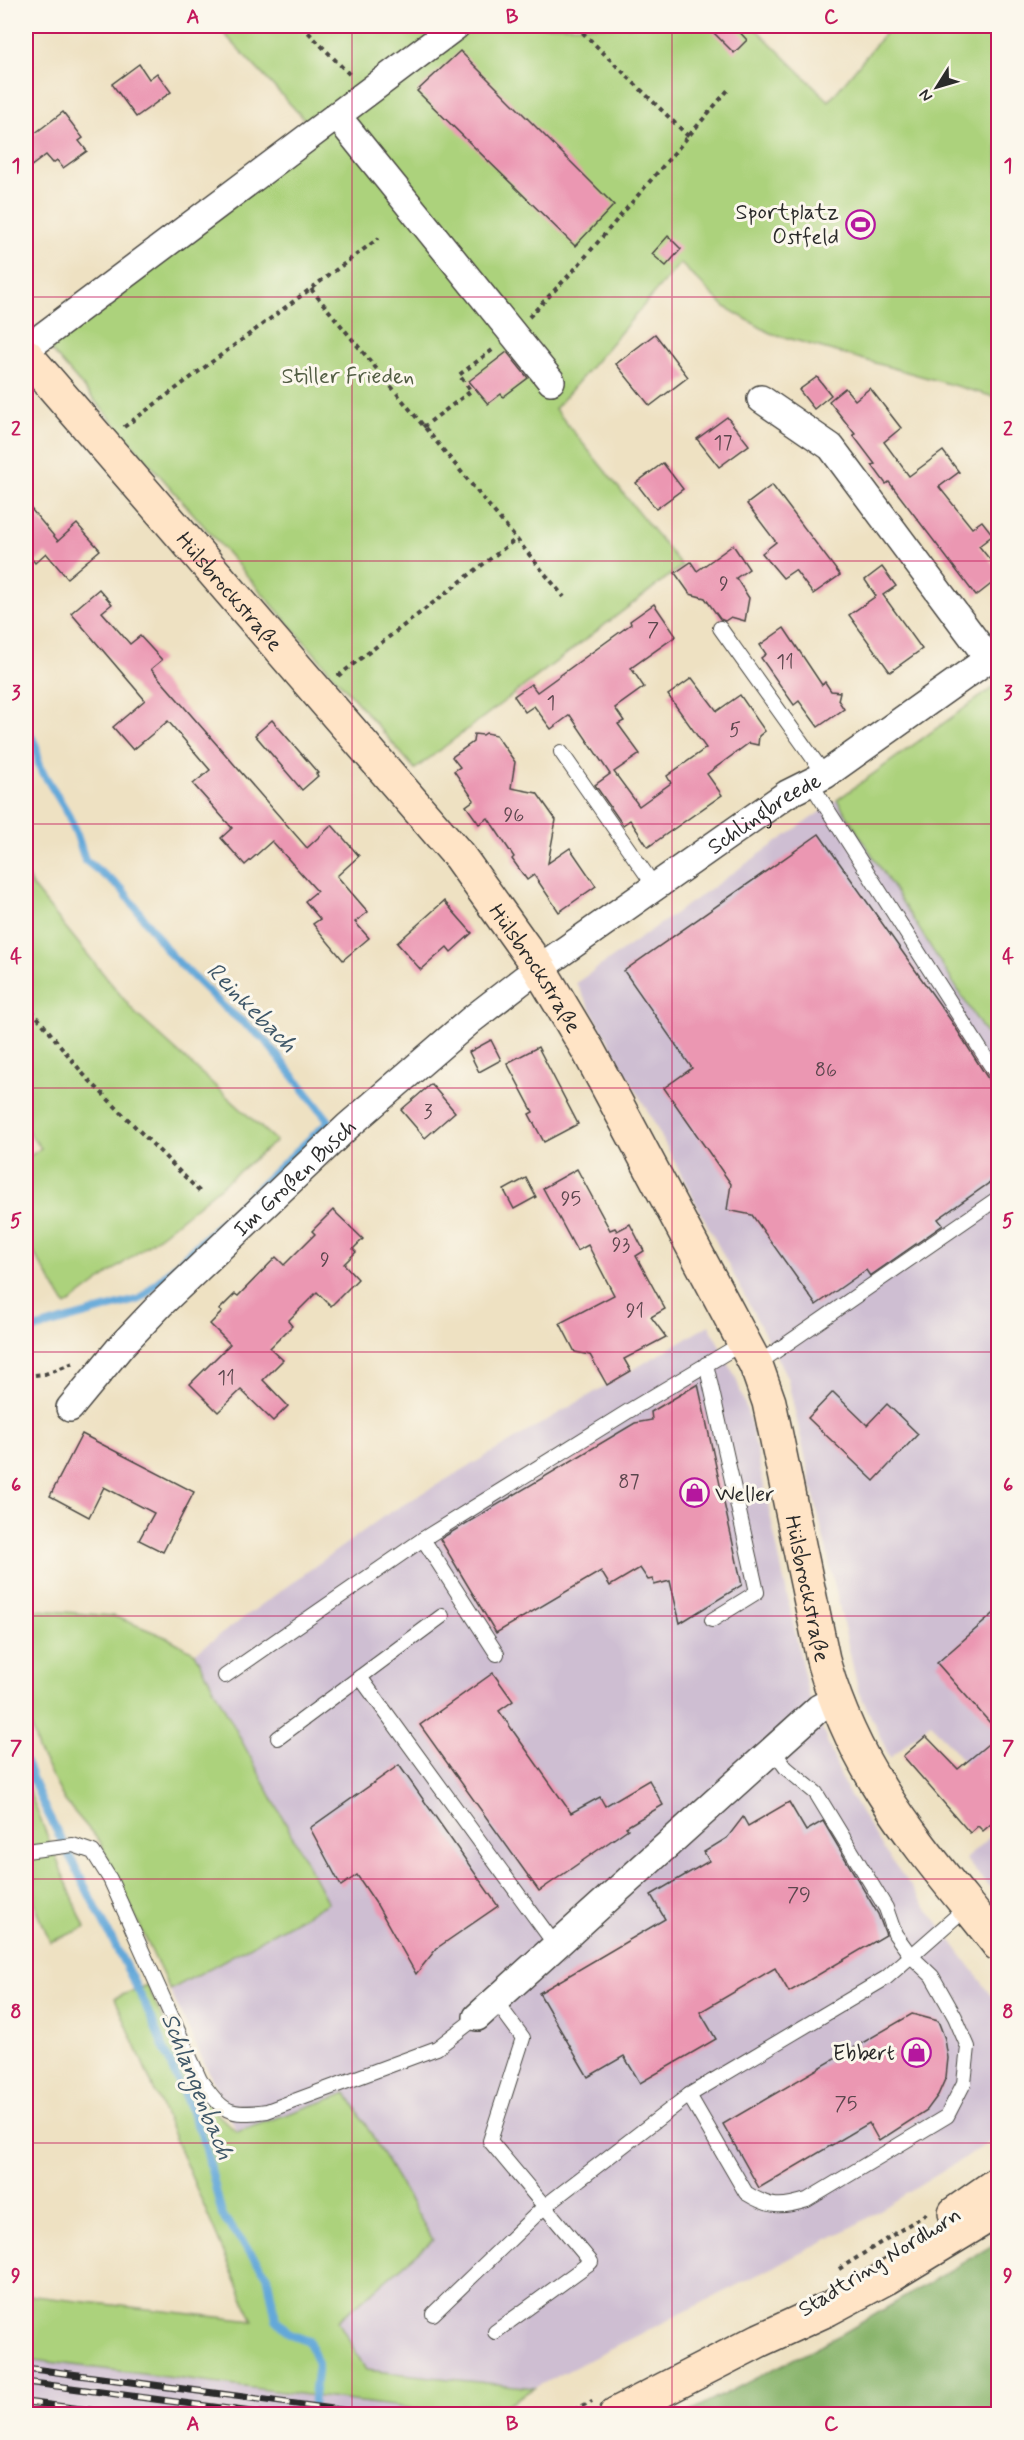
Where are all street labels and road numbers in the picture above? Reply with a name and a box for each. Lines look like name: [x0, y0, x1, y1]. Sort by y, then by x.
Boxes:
street label: Hülsbrockstraße: [169, 527, 288, 658]
street label: Schlingbreede: [703, 767, 826, 862]
street label: Hülsbrockstraße: [482, 899, 587, 1039]
street label: Im Großen Busch: [228, 1114, 363, 1244]
street label: Hülsbrockstraße: [777, 1513, 835, 1665]
street label: Stadtring Nordhorn: [793, 2201, 967, 2325]

